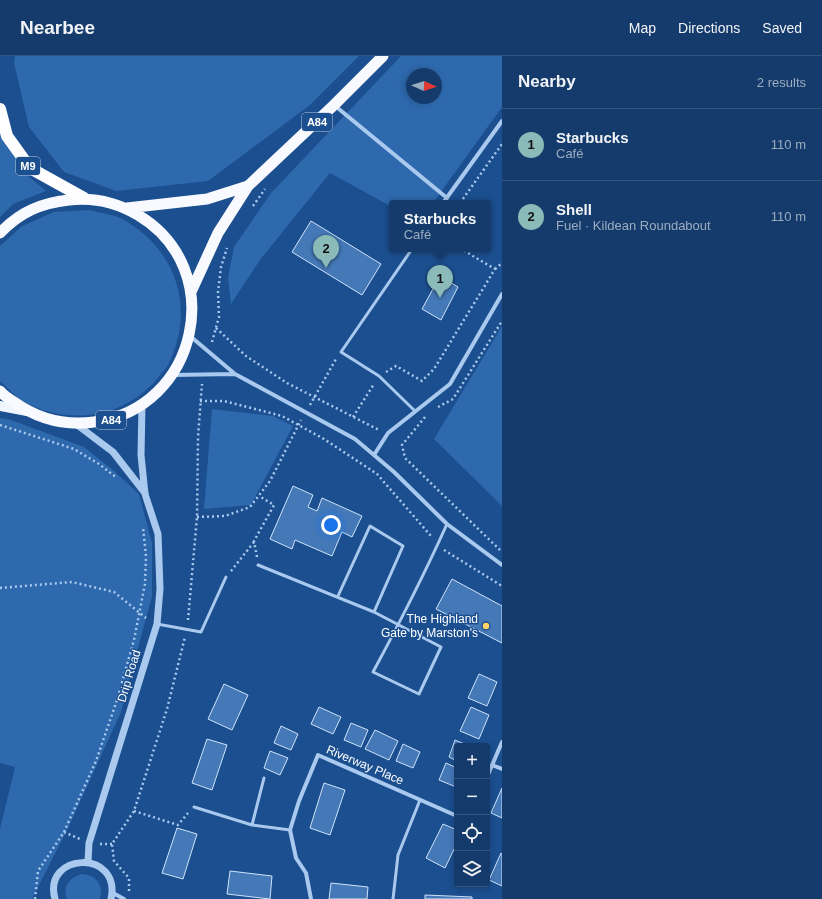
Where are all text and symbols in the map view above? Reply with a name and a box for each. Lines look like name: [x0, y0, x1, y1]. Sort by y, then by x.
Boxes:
text: Nearbee: [20, 17, 95, 38]
text: Map: [629, 20, 656, 36]
text: Directions: [678, 20, 740, 36]
text: Saved: [762, 20, 802, 36]
north arrow: [406, 68, 442, 104]
text: Nearby: [518, 72, 576, 91]
text: 2 results: [757, 75, 806, 90]
road number: A84: [302, 113, 332, 131]
text: Starbucks: [556, 129, 629, 146]
text: 1: [527, 137, 535, 152]
text: 110 m: [771, 137, 806, 152]
text: Café: [556, 146, 583, 161]
road number: M9: [16, 157, 40, 175]
popup: [389, 200, 491, 252]
text: Shell: [556, 201, 592, 218]
text: 2: [527, 209, 535, 224]
text: 110 m: [771, 209, 806, 224]
text: Starbucks: [404, 210, 476, 227]
text: Fuel · Kildean Roundabout: [556, 218, 711, 233]
text: Café: [404, 227, 431, 242]
pin: 2: [313, 235, 339, 268]
pin: 1: [427, 265, 453, 298]
road number: A84: [96, 411, 126, 429]
your location: [321, 515, 341, 535]
place label: The Highland Gate by Marston's: [381, 612, 478, 640]
marker: The Highland Gate by Marston's: [481, 621, 491, 631]
street label: Drip Road: [114, 648, 144, 704]
street label: Riverway Place: [324, 742, 406, 788]
map controls: [454, 743, 490, 887]
button: +: [454, 743, 490, 779]
button: −: [454, 779, 490, 815]
button: locate: [454, 815, 490, 851]
button: layers: [454, 851, 490, 887]

